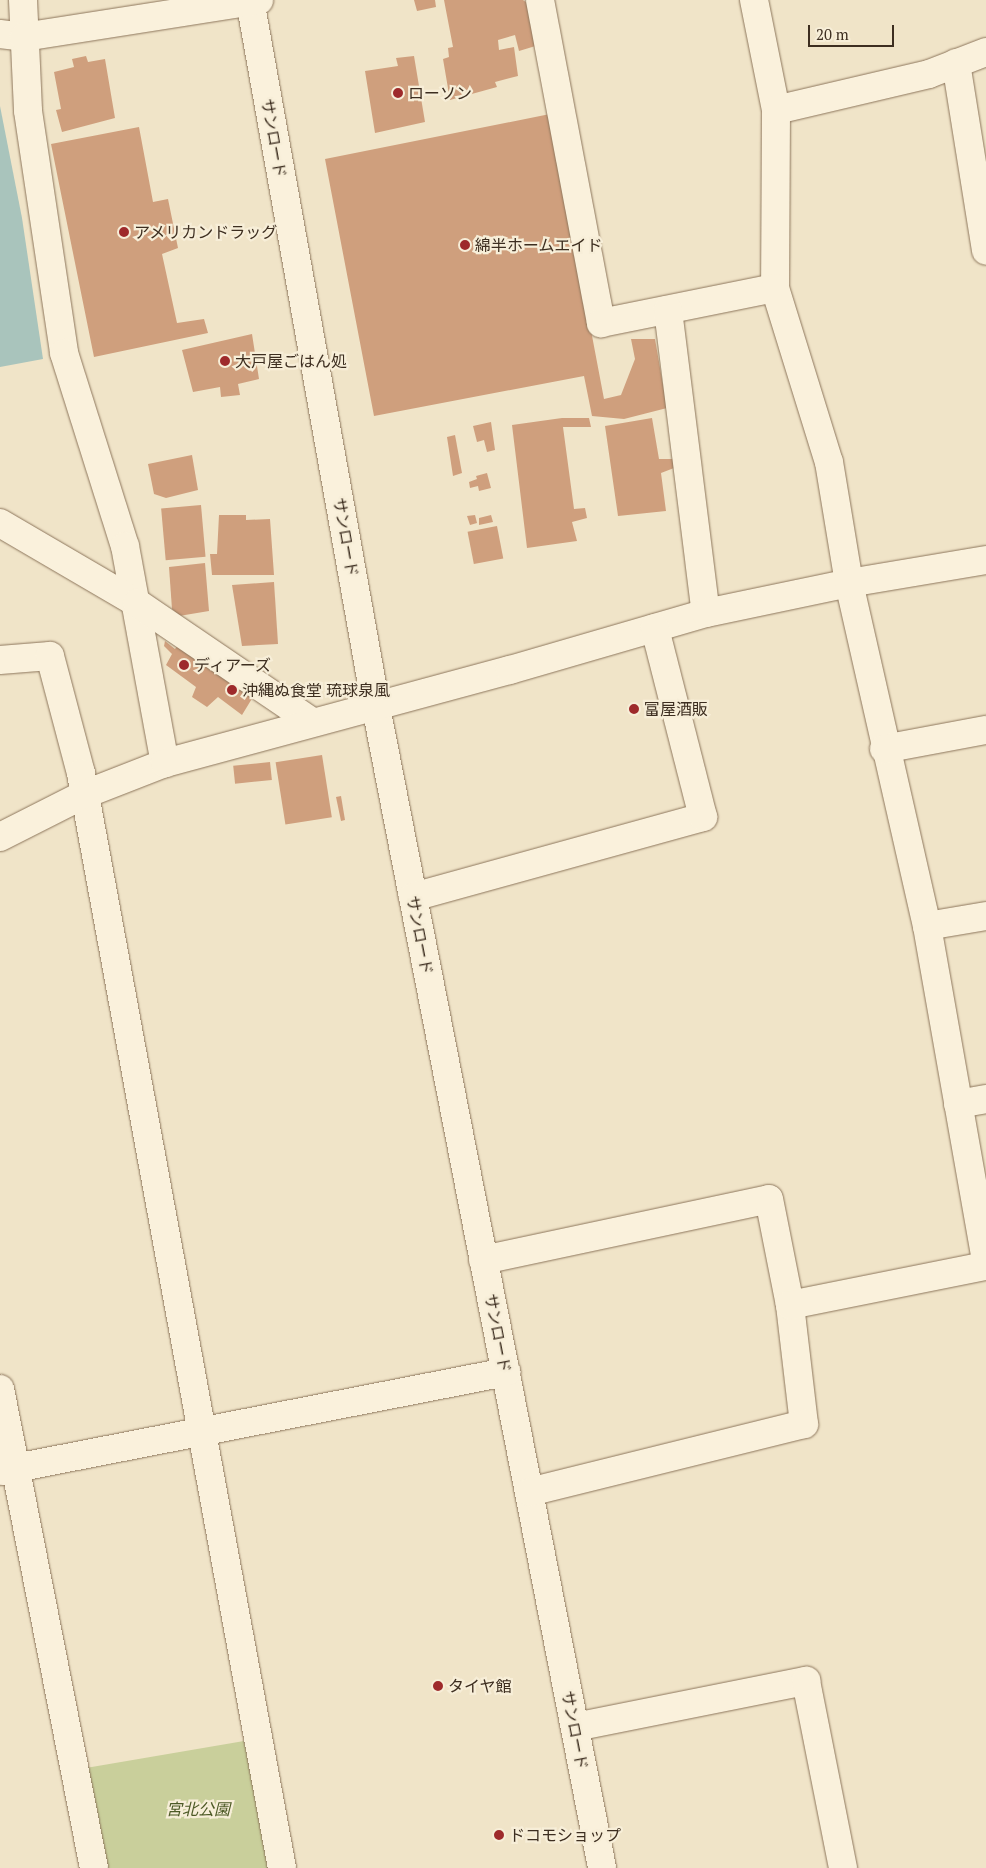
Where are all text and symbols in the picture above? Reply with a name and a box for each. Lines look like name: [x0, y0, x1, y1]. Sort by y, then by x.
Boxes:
scale bar: [811, 15, 897, 47]
text: 20 m: [816, 24, 849, 44]
place label: ローソン: [408, 83, 472, 103]
marker: ローソン: [392, 87, 404, 99]
street label: サンロード: [258, 97, 290, 179]
place label: アメリカンドラッグ: [134, 222, 278, 242]
marker: アメリカンドラッグ: [118, 226, 130, 238]
place label: 綿半ホームエイド: [475, 235, 603, 255]
marker: 綿半ホームエイド: [459, 239, 471, 251]
place label: 大戸屋ごはん処: [235, 351, 347, 371]
marker: 大戸屋ごはん処: [219, 355, 231, 367]
street label: サンロード: [330, 496, 362, 578]
place label: ディアーズ: [194, 655, 273, 675]
marker: ディアーズ: [178, 659, 190, 671]
place label: 沖縄ぬ食堂 琉球泉風: [242, 680, 390, 700]
marker: 沖縄ぬ食堂 琉球泉風: [226, 684, 238, 696]
place label: 富屋酒販: [644, 699, 708, 719]
marker: 富屋酒販: [628, 703, 640, 715]
street label: サンロード: [403, 894, 437, 976]
street label: サンロード: [481, 1292, 515, 1374]
place label: タイヤ館: [448, 1676, 512, 1696]
marker: タイヤ館: [432, 1680, 444, 1692]
street label: サンロード: [558, 1689, 592, 1771]
park label: 宮北公園: [166, 1799, 230, 1819]
place label: ドコモショップ: [509, 1825, 621, 1845]
marker: ドコモショップ: [493, 1829, 505, 1841]

